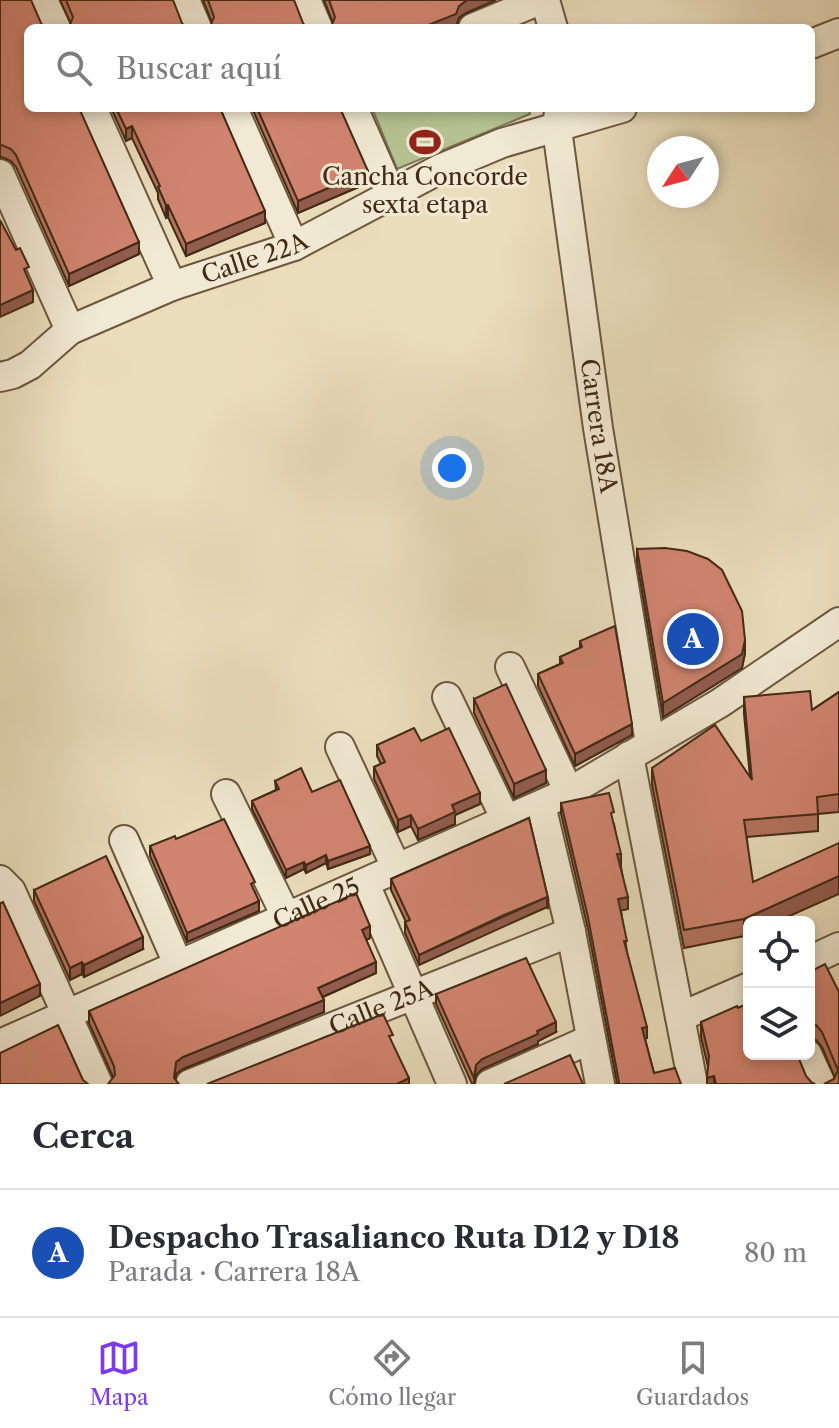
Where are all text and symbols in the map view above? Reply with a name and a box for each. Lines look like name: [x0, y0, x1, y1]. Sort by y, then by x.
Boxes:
search box: [24, 24, 815, 112]
icon: search: [52, 46, 96, 90]
text: Buscar aquí: [116, 50, 282, 87]
sports icon: Cancha Concorde sexta etapa: [408, 125, 442, 159]
north arrow: [647, 136, 719, 208]
place label: Cancha Concorde sexta etapa: [322, 162, 528, 219]
street label: Calle 22A: [198, 226, 314, 289]
street label: Carrera 18A: [575, 357, 624, 496]
your location: [432, 448, 472, 488]
pin: A: [667, 609, 719, 669]
street label: Calle 25: [268, 872, 364, 935]
map controls: [743, 916, 815, 1060]
button: locate: [743, 916, 815, 988]
street label: Calle 25A: [325, 973, 439, 1041]
button: layers: [743, 988, 815, 1060]
text: Cerca: [32, 1115, 134, 1157]
text: Despacho Trasalianco Ruta D12 y D18: [108, 1219, 680, 1256]
text: A: [48, 1237, 68, 1269]
text: 80 m: [744, 1237, 807, 1269]
text: Parada · Carrera 18A: [108, 1256, 360, 1288]
tab: Mapa: [90, 1336, 149, 1411]
tab: Cómo llegar: [328, 1336, 456, 1411]
tab: Guardados: [636, 1336, 749, 1411]

